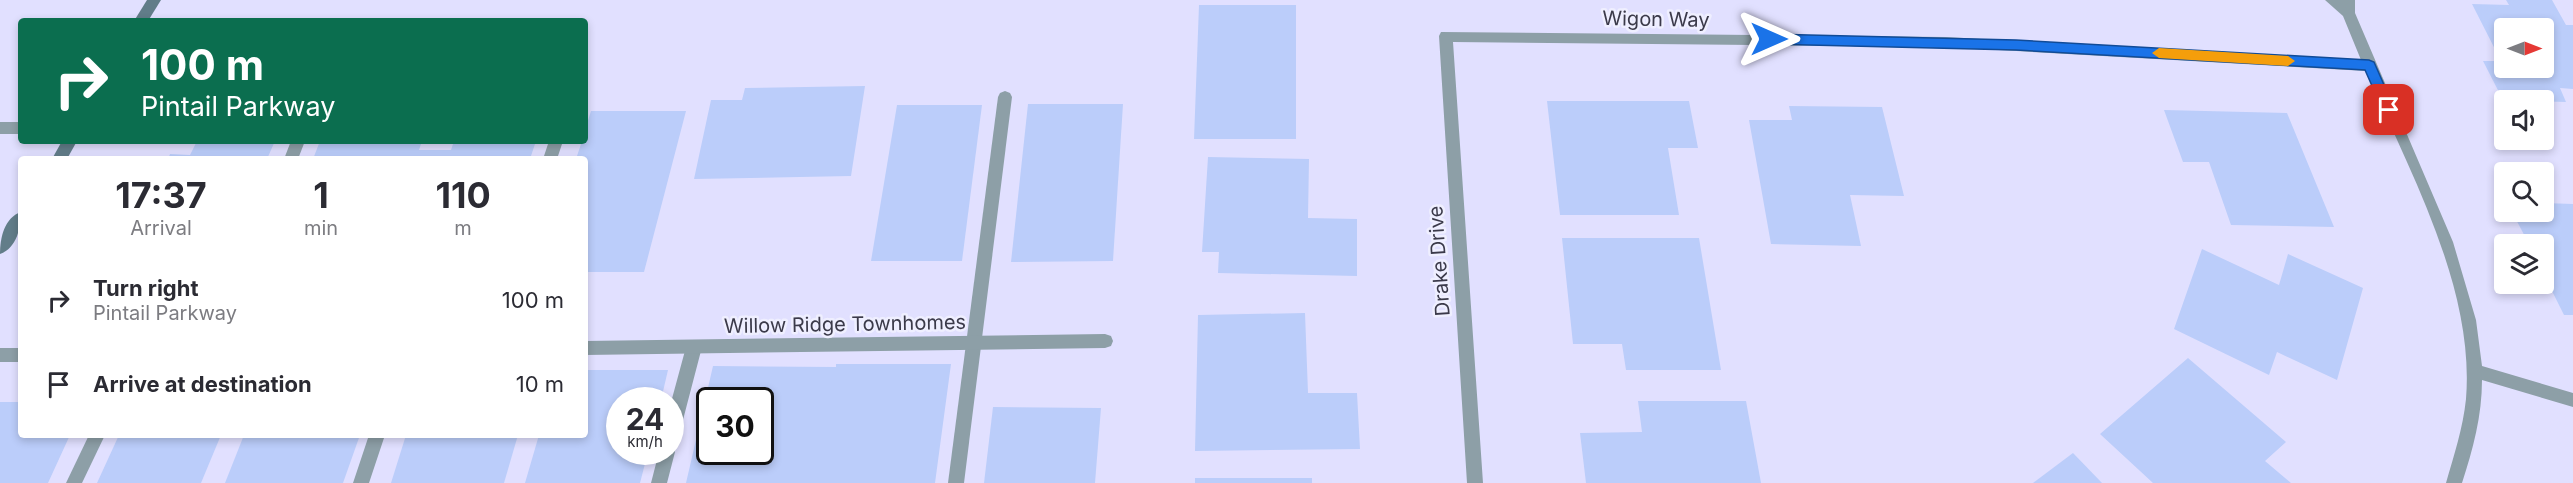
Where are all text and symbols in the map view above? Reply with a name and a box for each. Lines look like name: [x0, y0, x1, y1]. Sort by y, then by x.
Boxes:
street label: Wigon Way: [1602, 6, 1710, 32]
position arrow: [1737, 7, 1801, 71]
north arrow: [2494, 18, 2554, 78]
map controls: [2494, 18, 2554, 294]
text: 100 m: [141, 39, 264, 90]
icon: right: [42, 42, 120, 120]
pin: [2363, 84, 2414, 135]
text: Pintail Parkway: [141, 90, 335, 123]
button: sound: [2494, 90, 2554, 150]
icon: arrive: [2372, 93, 2405, 126]
button: search: [2494, 162, 2554, 222]
text: 17:37: [115, 173, 207, 217]
text: 1: [313, 173, 329, 217]
text: 110: [435, 173, 491, 217]
street label: Drake Drive: [1423, 205, 1455, 317]
text: Arrival: [130, 216, 192, 240]
text: min: [304, 216, 338, 240]
text: m: [454, 216, 472, 240]
button: layers: [2494, 234, 2554, 294]
text: Turn right: [93, 275, 199, 301]
icon: right: [42, 284, 75, 317]
text: 100 m: [502, 287, 564, 313]
text: Pintail Parkway: [93, 301, 237, 325]
street label: Willow Ridge Townhomes: [724, 310, 966, 338]
icon: arrive: [42, 368, 75, 401]
text: Arrive at destination: [93, 371, 312, 397]
text: 10 m: [516, 371, 564, 397]
speed limit sign: 30: [696, 387, 774, 465]
text: 24: [626, 401, 664, 437]
text: km/h: [627, 432, 663, 451]

